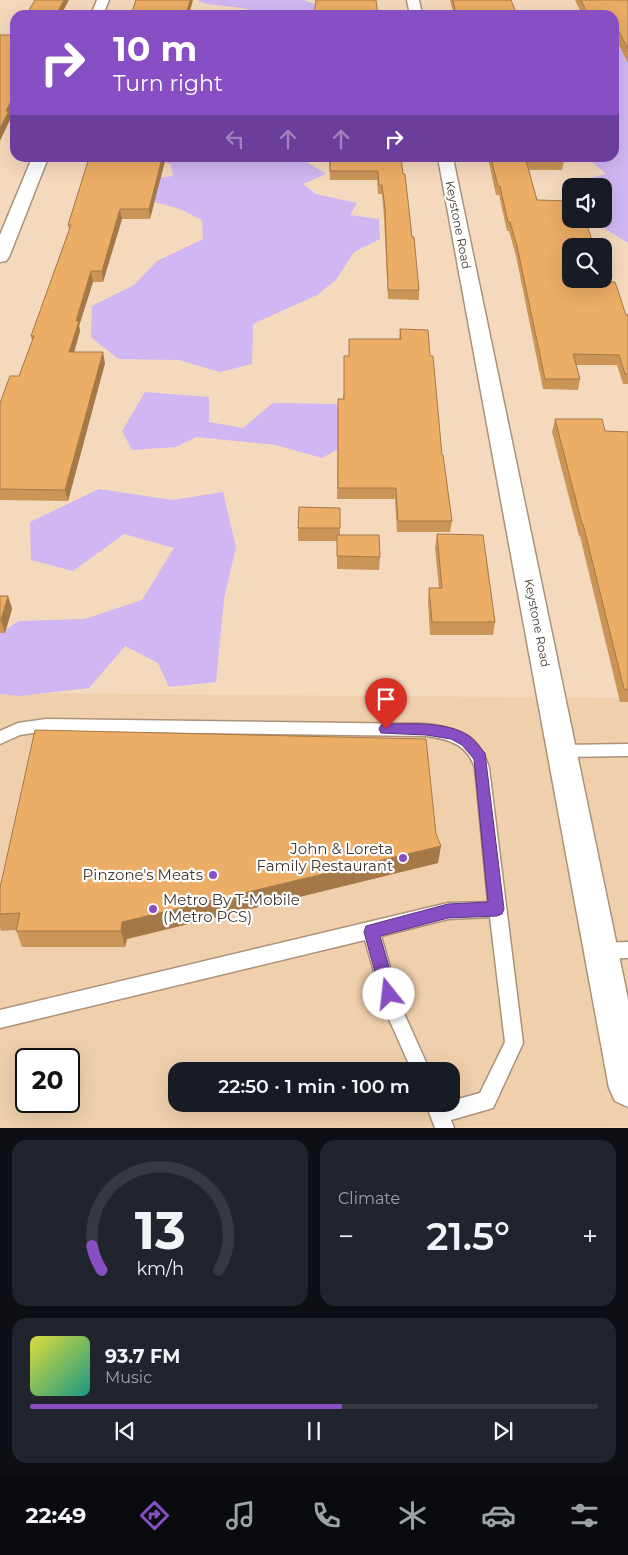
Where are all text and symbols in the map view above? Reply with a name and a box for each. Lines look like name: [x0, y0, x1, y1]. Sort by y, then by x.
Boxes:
text: 10 m: [113, 27, 197, 70]
icon: right: [30, 30, 95, 95]
text: Turn right: [113, 70, 223, 97]
icon: left: [221, 125, 249, 153]
icon: ahead: [274, 125, 302, 153]
icon: ahead: [327, 125, 355, 153]
icon: right: [380, 125, 408, 153]
map controls: [562, 178, 612, 288]
button: sound: [562, 178, 612, 228]
street label: Keystone Road: [443, 179, 474, 270]
button: search: [562, 238, 612, 288]
street label: Keystone Road: [522, 577, 553, 668]
pin: [365, 678, 407, 729]
icon: arrive: [372, 685, 400, 713]
place label: John & Loreta Family Restaurant: [257, 839, 393, 875]
marker: John & Loreta Family Restaurant: [397, 852, 409, 864]
place label: Pinzone's Meats: [83, 865, 203, 884]
marker: Pinzone's Meats: [207, 869, 219, 881]
place label: Metro By T-Mobile (Metro PCS): [163, 890, 300, 926]
marker: Metro By T-Mobile (Metro PCS): [147, 903, 159, 915]
position arrow: [362, 967, 414, 1019]
speed limit sign: 20: [15, 1048, 80, 1113]
text: 22:50 · 1 min · 100 m: [218, 1075, 410, 1098]
text: Climate: [338, 1189, 400, 1208]
text: 13: [134, 1199, 186, 1262]
text: 21.5°: [426, 1213, 510, 1260]
text: −: [338, 1219, 354, 1253]
text: +: [582, 1219, 598, 1253]
text: km/h: [136, 1258, 184, 1279]
text: 93.7 FM: [105, 1345, 180, 1368]
text: Music: [105, 1368, 152, 1387]
icon: previous: [111, 1417, 139, 1445]
icon: pause: [300, 1417, 328, 1445]
icon: next: [489, 1417, 517, 1445]
icon: directions: [137, 1498, 172, 1533]
icon: music: [223, 1498, 258, 1533]
icon: phone: [309, 1498, 344, 1533]
icon: climate: [395, 1498, 430, 1533]
icon: car: [481, 1498, 516, 1533]
icon: filters: [567, 1498, 602, 1533]
text: 22:49: [26, 1502, 86, 1529]

